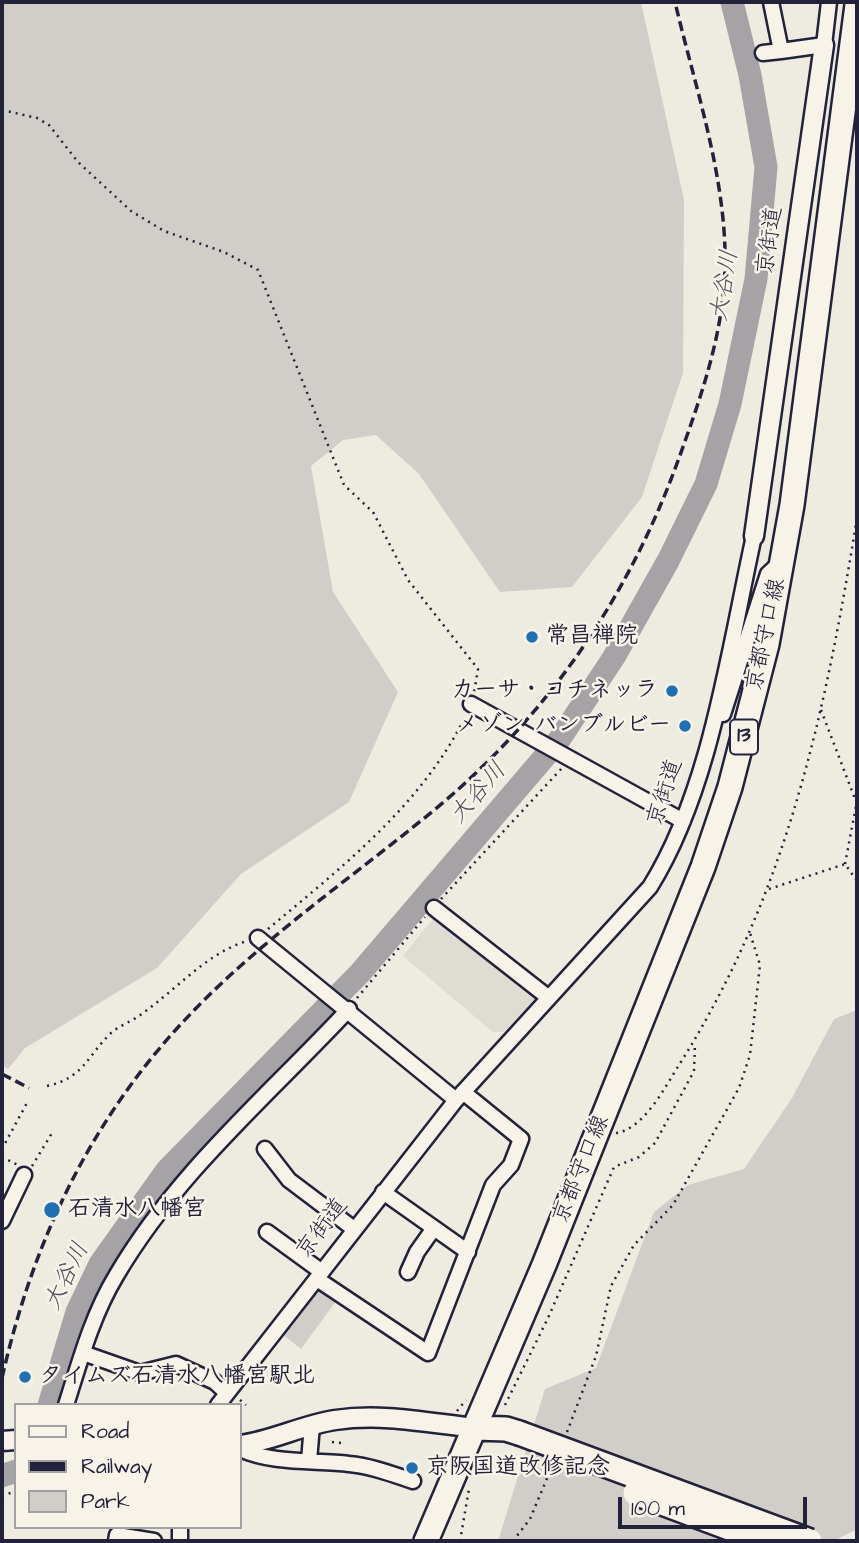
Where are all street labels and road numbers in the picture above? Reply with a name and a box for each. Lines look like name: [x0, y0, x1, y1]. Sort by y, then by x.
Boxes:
street label: 京街道: [753, 205, 789, 277]
street label: 京都守口線: [742, 576, 792, 694]
road number: 13: [730, 720, 758, 754]
street label: 京街道: [642, 756, 690, 830]
street label: 京都守口線: [548, 1112, 616, 1228]
street label: 京街道: [291, 1193, 355, 1265]

